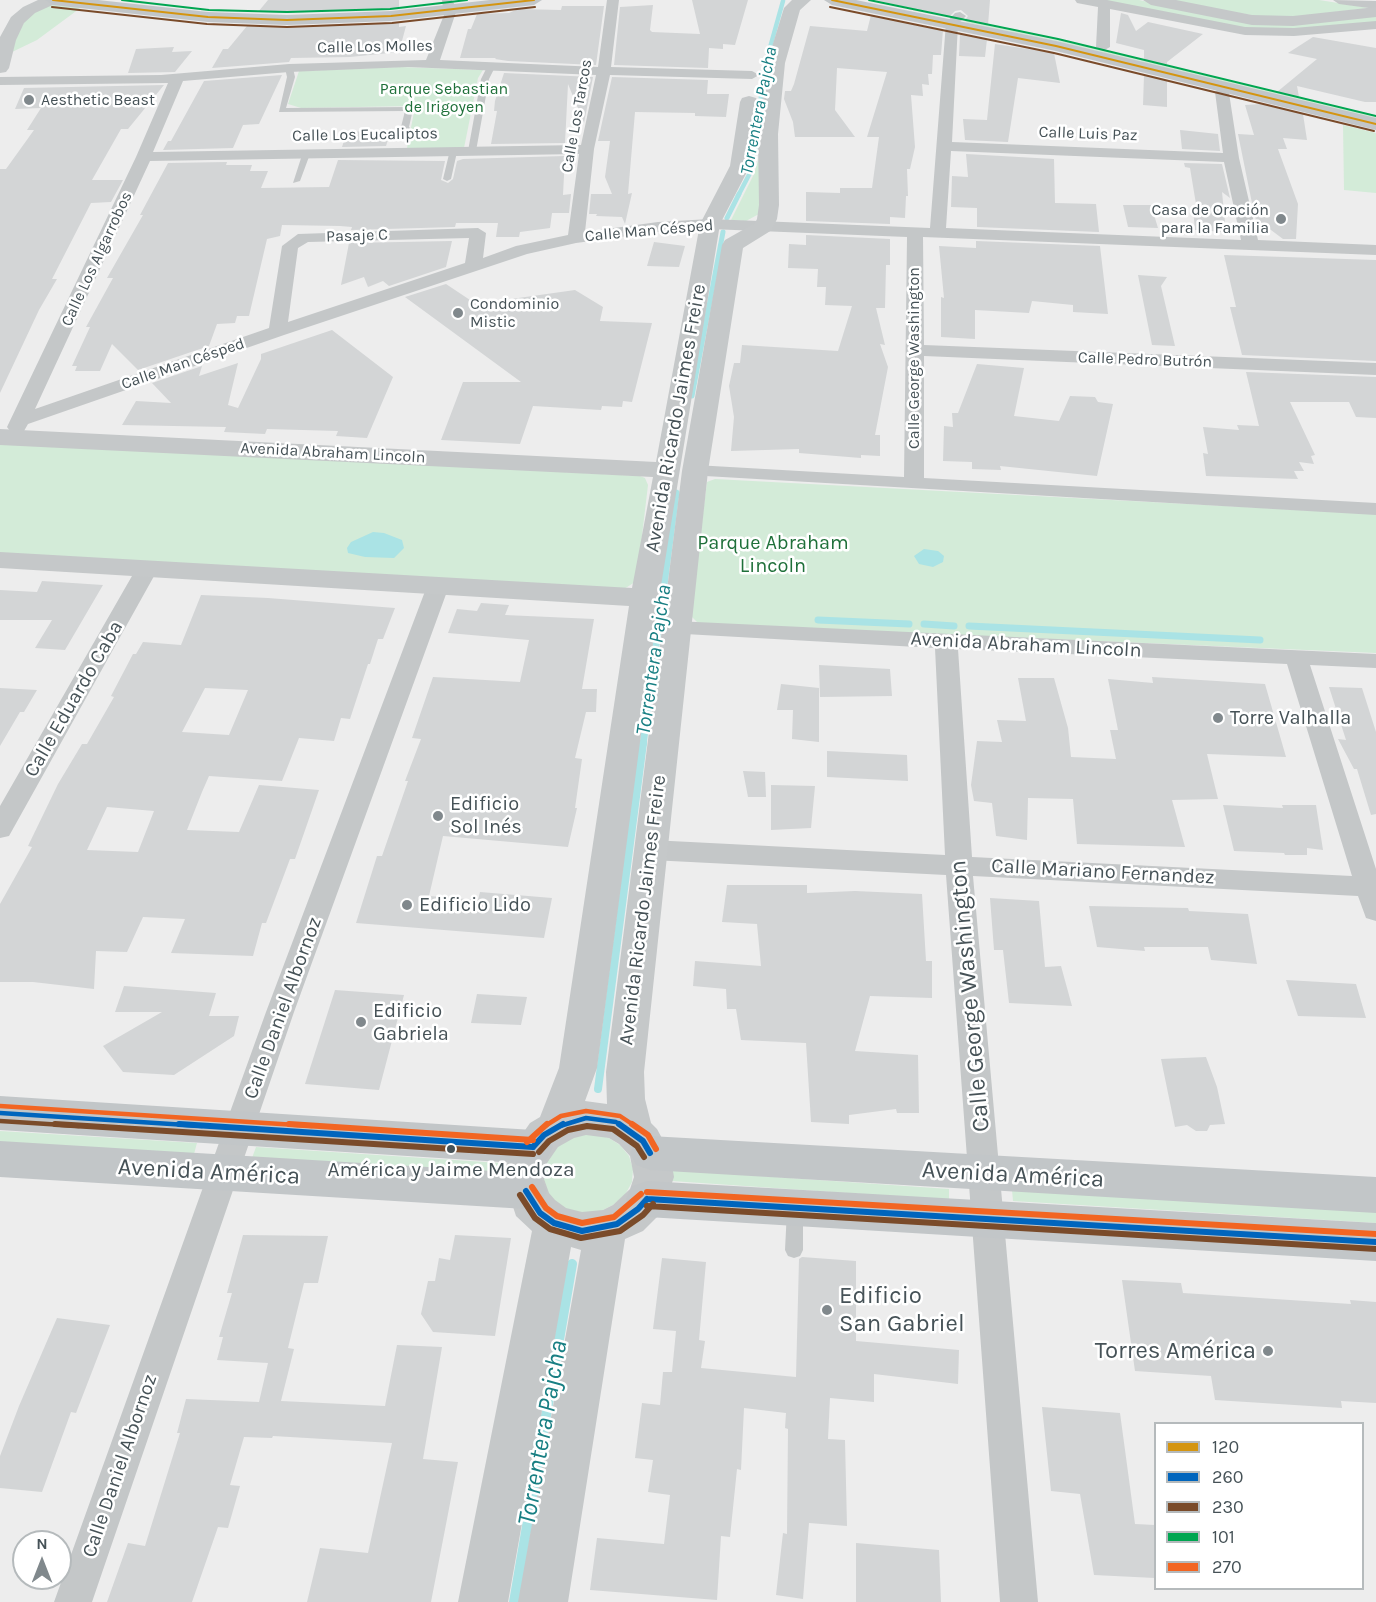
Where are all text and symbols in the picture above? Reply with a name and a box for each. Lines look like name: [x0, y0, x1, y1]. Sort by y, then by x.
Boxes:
street label: Calle Los Molles: [317, 36, 433, 58]
water label: Torrentera Pajcha: [736, 45, 782, 177]
street label: Calle Los Tarcos: [558, 58, 596, 174]
park label: Parque Sebastian de Irigoyen: [380, 79, 508, 117]
place label: Aesthetic Beast: [41, 90, 155, 110]
marker: Aesthetic Beast: [22, 93, 36, 107]
street label: Calle Luis Paz: [1038, 123, 1138, 145]
street label: Calle Los Eucaliptos: [292, 124, 438, 146]
street label: Calle Los Algarrobos: [57, 189, 137, 329]
place label: Casa de Oración para la Familia: [1152, 200, 1269, 238]
marker: Casa de Oración para la Familia: [1274, 212, 1288, 226]
street label: Calle Man Césped: [584, 216, 714, 246]
street label: Pasaje C: [326, 225, 388, 247]
street label: Calle George Washington: [904, 267, 924, 449]
street label: Avenida Ricardo Jaimes Freire: [641, 282, 711, 554]
place label: Condominio Mistic: [470, 294, 559, 332]
marker: Condominio Mistic: [451, 306, 465, 320]
street label: Calle Man Césped: [119, 334, 247, 394]
street label: Calle Pedro Butrón: [1078, 348, 1212, 372]
street label: Avenida Abraham Lincoln: [240, 439, 426, 467]
park label: Parque Abraham Lincoln: [697, 531, 849, 578]
water label: Torrentera Pajcha: [631, 583, 677, 737]
street label: Calle Eduardo Caba: [19, 617, 129, 781]
street label: Avenida Abraham Lincoln: [910, 627, 1142, 663]
place label: Torre Valhalla: [1230, 706, 1351, 730]
marker: Torre Valhalla: [1211, 711, 1225, 725]
street label: Avenida Ricardo Jaimes Freire: [615, 774, 671, 1046]
place label: Edificio Sol Inés: [450, 792, 522, 839]
marker: Edificio Sol Inés: [431, 809, 445, 823]
street label: Calle Mariano Fernandez: [991, 854, 1215, 890]
street label: Calle George Washington: [944, 859, 996, 1133]
place label: Edificio Lido: [419, 893, 531, 917]
marker: Edificio Lido: [400, 898, 414, 912]
street label: Calle Daniel Albornoz: [239, 914, 327, 1102]
place label: Edificio Gabriela: [373, 999, 449, 1046]
marker: Edificio Gabriela: [354, 1015, 368, 1029]
marker: América y Jaime Mendoza: [445, 1143, 457, 1155]
street label: Avenida América: [117, 1153, 301, 1191]
street label: Avenida América: [921, 1156, 1105, 1194]
place label: América y Jaime Mendoza: [328, 1157, 574, 1183]
place label: Edificio San Gabriel: [839, 1282, 965, 1338]
marker: Edificio San Gabriel: [820, 1303, 834, 1317]
place label: Torres América: [1095, 1337, 1256, 1365]
water label: Torrentera Pajcha: [511, 1338, 575, 1528]
marker: Torres América: [1261, 1344, 1275, 1358]
street label: Calle Daniel Albornoz: [77, 1371, 163, 1561]
legend: [1154, 1422, 1364, 1590]
text: 120: [1212, 1436, 1239, 1458]
text: 260: [1212, 1466, 1243, 1488]
text: 230: [1212, 1496, 1244, 1518]
text: 101: [1212, 1526, 1235, 1548]
north arrow: [12, 1530, 72, 1590]
text: N: [36, 1534, 48, 1553]
text: 270: [1212, 1556, 1242, 1578]

